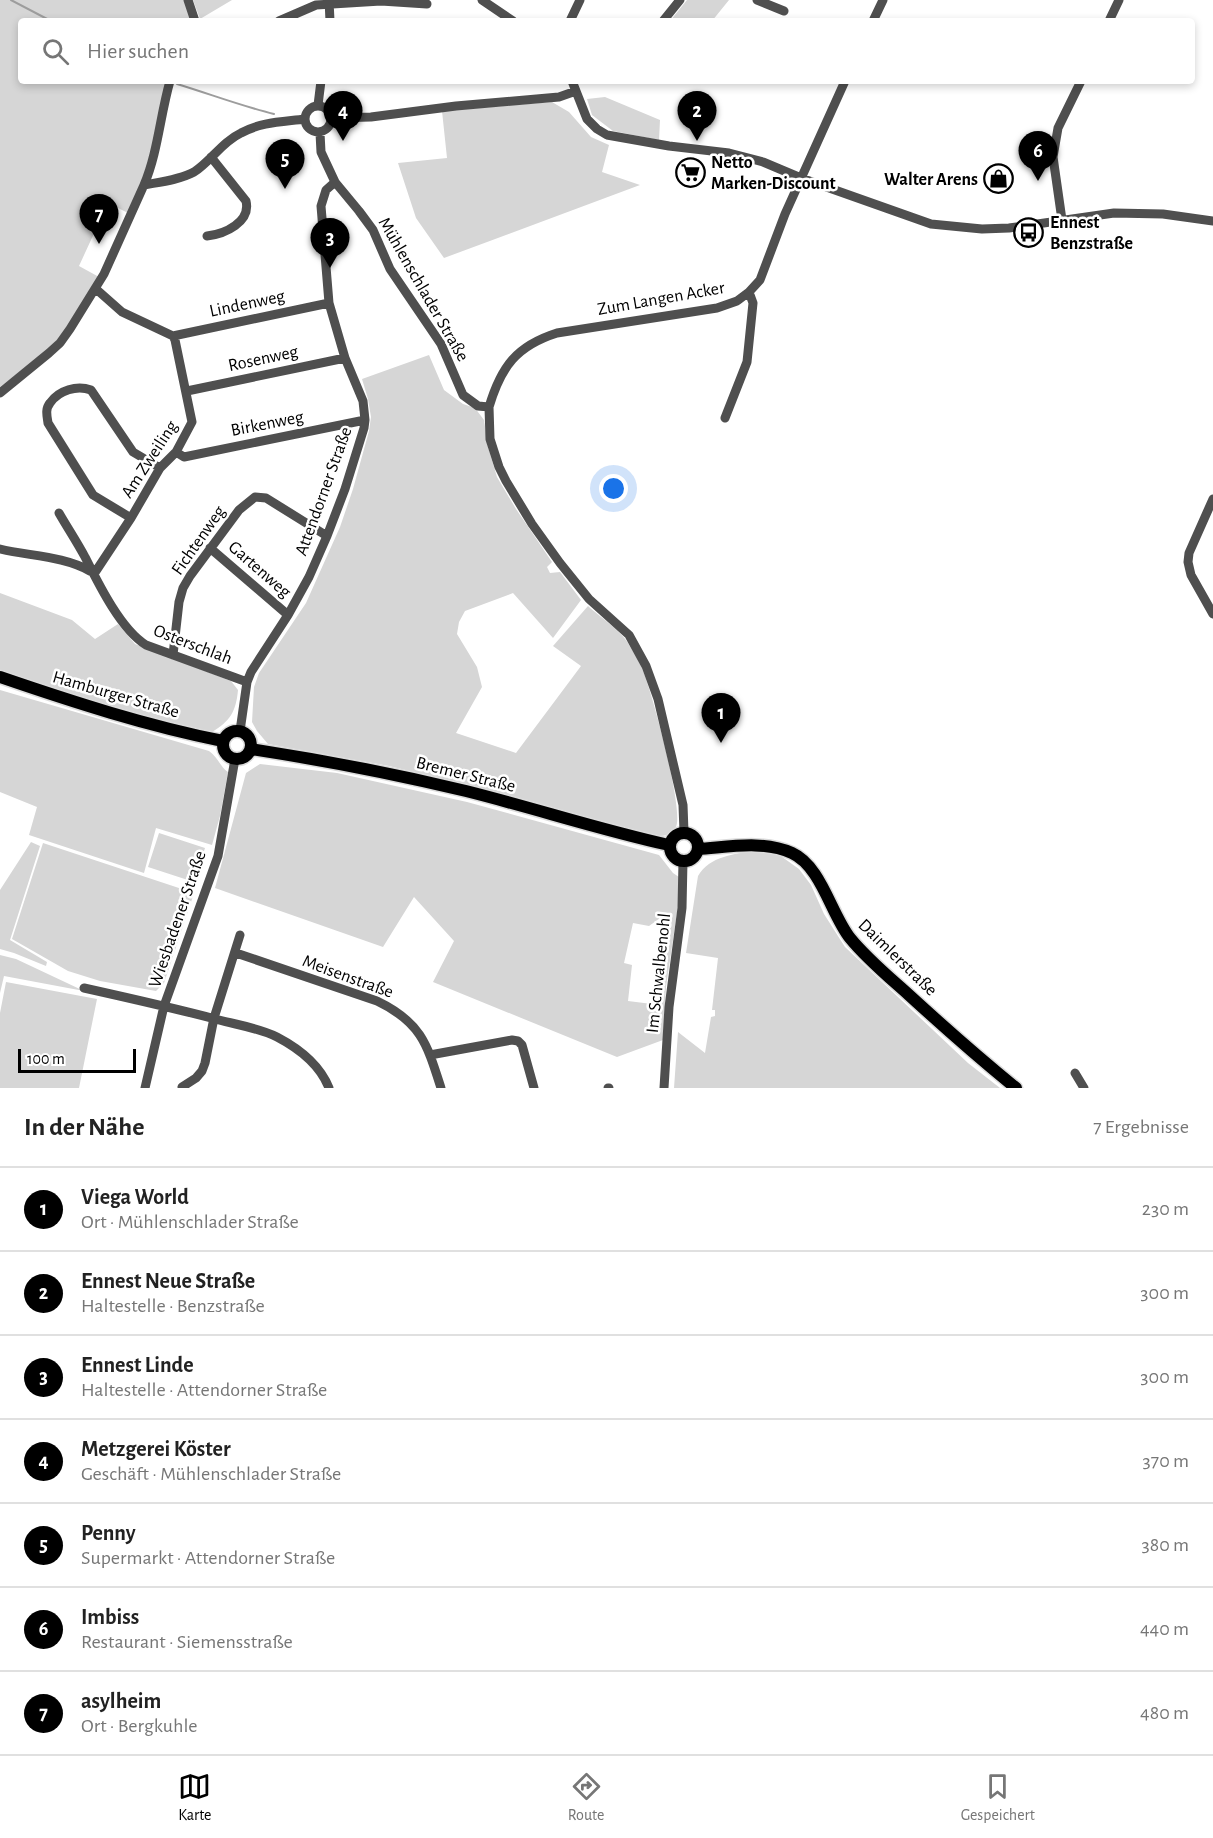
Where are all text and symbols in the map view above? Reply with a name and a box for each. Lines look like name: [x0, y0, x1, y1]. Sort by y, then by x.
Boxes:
search box: [18, 18, 1195, 84]
icon: search: [39, 35, 72, 68]
text: Hier suchen: [87, 40, 189, 62]
pin: 4: [324, 92, 362, 141]
pin: 2: [678, 92, 716, 141]
pin: 6: [1018, 132, 1058, 181]
pin: 5: [266, 140, 304, 189]
place label: Netto Marken-Discount: [711, 154, 836, 193]
supermarket icon: Netto Marken-Discount: [674, 156, 706, 188]
shop icon: Walter Arens: [983, 163, 1015, 195]
place label: Walter Arens: [884, 171, 978, 189]
pin: 7: [80, 194, 118, 244]
street label: Mühlenschlader Straße: [375, 214, 472, 365]
place label: Ennest Benzstraße: [1050, 214, 1133, 253]
bus stop icon: Ennest Benzstraße: [1013, 216, 1045, 248]
pin: 3: [310, 218, 350, 268]
street label: Zum Langen Acker: [596, 279, 726, 319]
street label: Lindenweg: [208, 287, 287, 321]
street label: Rosenweg: [227, 343, 300, 375]
street label: Birkenweg: [229, 408, 305, 440]
street label: Am Zweiling: [118, 418, 182, 501]
street label: Attendorner Straße: [292, 425, 356, 558]
your location: [599, 474, 628, 503]
street label: Fichtenweg: [169, 502, 229, 578]
street label: Gartenweg: [225, 538, 294, 602]
street label: Osterschlah: [151, 622, 235, 668]
street label: Hamburger Straße: [50, 668, 181, 722]
pin: 1: [702, 694, 740, 743]
street label: Bremer Straße: [414, 754, 517, 796]
street label: Wiesbadener Straße: [146, 849, 210, 990]
street label: Im Schwalbenohl: [644, 912, 674, 1034]
street label: Daimlerstraße: [854, 916, 940, 1000]
street label: Meisenstraße: [300, 952, 396, 1002]
scale bar: [18, 1046, 136, 1074]
text: 100 m: [27, 1051, 65, 1067]
text: In der Nähe: [24, 1114, 144, 1140]
text: 7 Ergebnisse: [1093, 1117, 1189, 1137]
text: Viega World: [81, 1186, 189, 1208]
text: 1: [40, 1199, 47, 1219]
text: 230 m: [1142, 1199, 1189, 1219]
text: Ort · Mühlenschlader Straße: [81, 1212, 299, 1232]
text: Ennest Neue Straße: [81, 1270, 255, 1292]
text: 2: [39, 1283, 48, 1303]
text: 300 m: [1140, 1283, 1189, 1303]
text: Haltestelle · Benzstraße: [81, 1296, 265, 1316]
text: Ennest Linde: [81, 1354, 194, 1376]
text: 3: [39, 1367, 48, 1387]
text: 300 m: [1140, 1367, 1189, 1387]
text: Haltestelle · Attendorner Straße: [81, 1380, 327, 1400]
text: Metzgerei Köster: [81, 1438, 231, 1460]
text: 4: [38, 1451, 49, 1471]
text: 370 m: [1143, 1451, 1189, 1471]
text: Geschäft · Mühlenschlader Straße: [81, 1464, 341, 1484]
text: Penny: [81, 1522, 136, 1544]
text: 5: [39, 1535, 48, 1555]
text: 380 m: [1141, 1535, 1189, 1555]
text: Supermarkt · Attendorner Straße: [81, 1548, 335, 1568]
text: Imbiss: [81, 1606, 139, 1628]
text: 6: [39, 1619, 48, 1639]
text: 440 m: [1140, 1619, 1189, 1639]
text: Restaurant · Siemensstraße: [81, 1632, 293, 1652]
text: asylheim: [81, 1690, 161, 1712]
text: 7: [39, 1703, 48, 1723]
text: 480 m: [1140, 1703, 1189, 1723]
text: Ort · Bergkuhle: [81, 1716, 198, 1736]
tab: Karte: [178, 1770, 211, 1825]
tab: Route: [568, 1770, 604, 1825]
tab: Gespeichert: [961, 1770, 1035, 1825]

